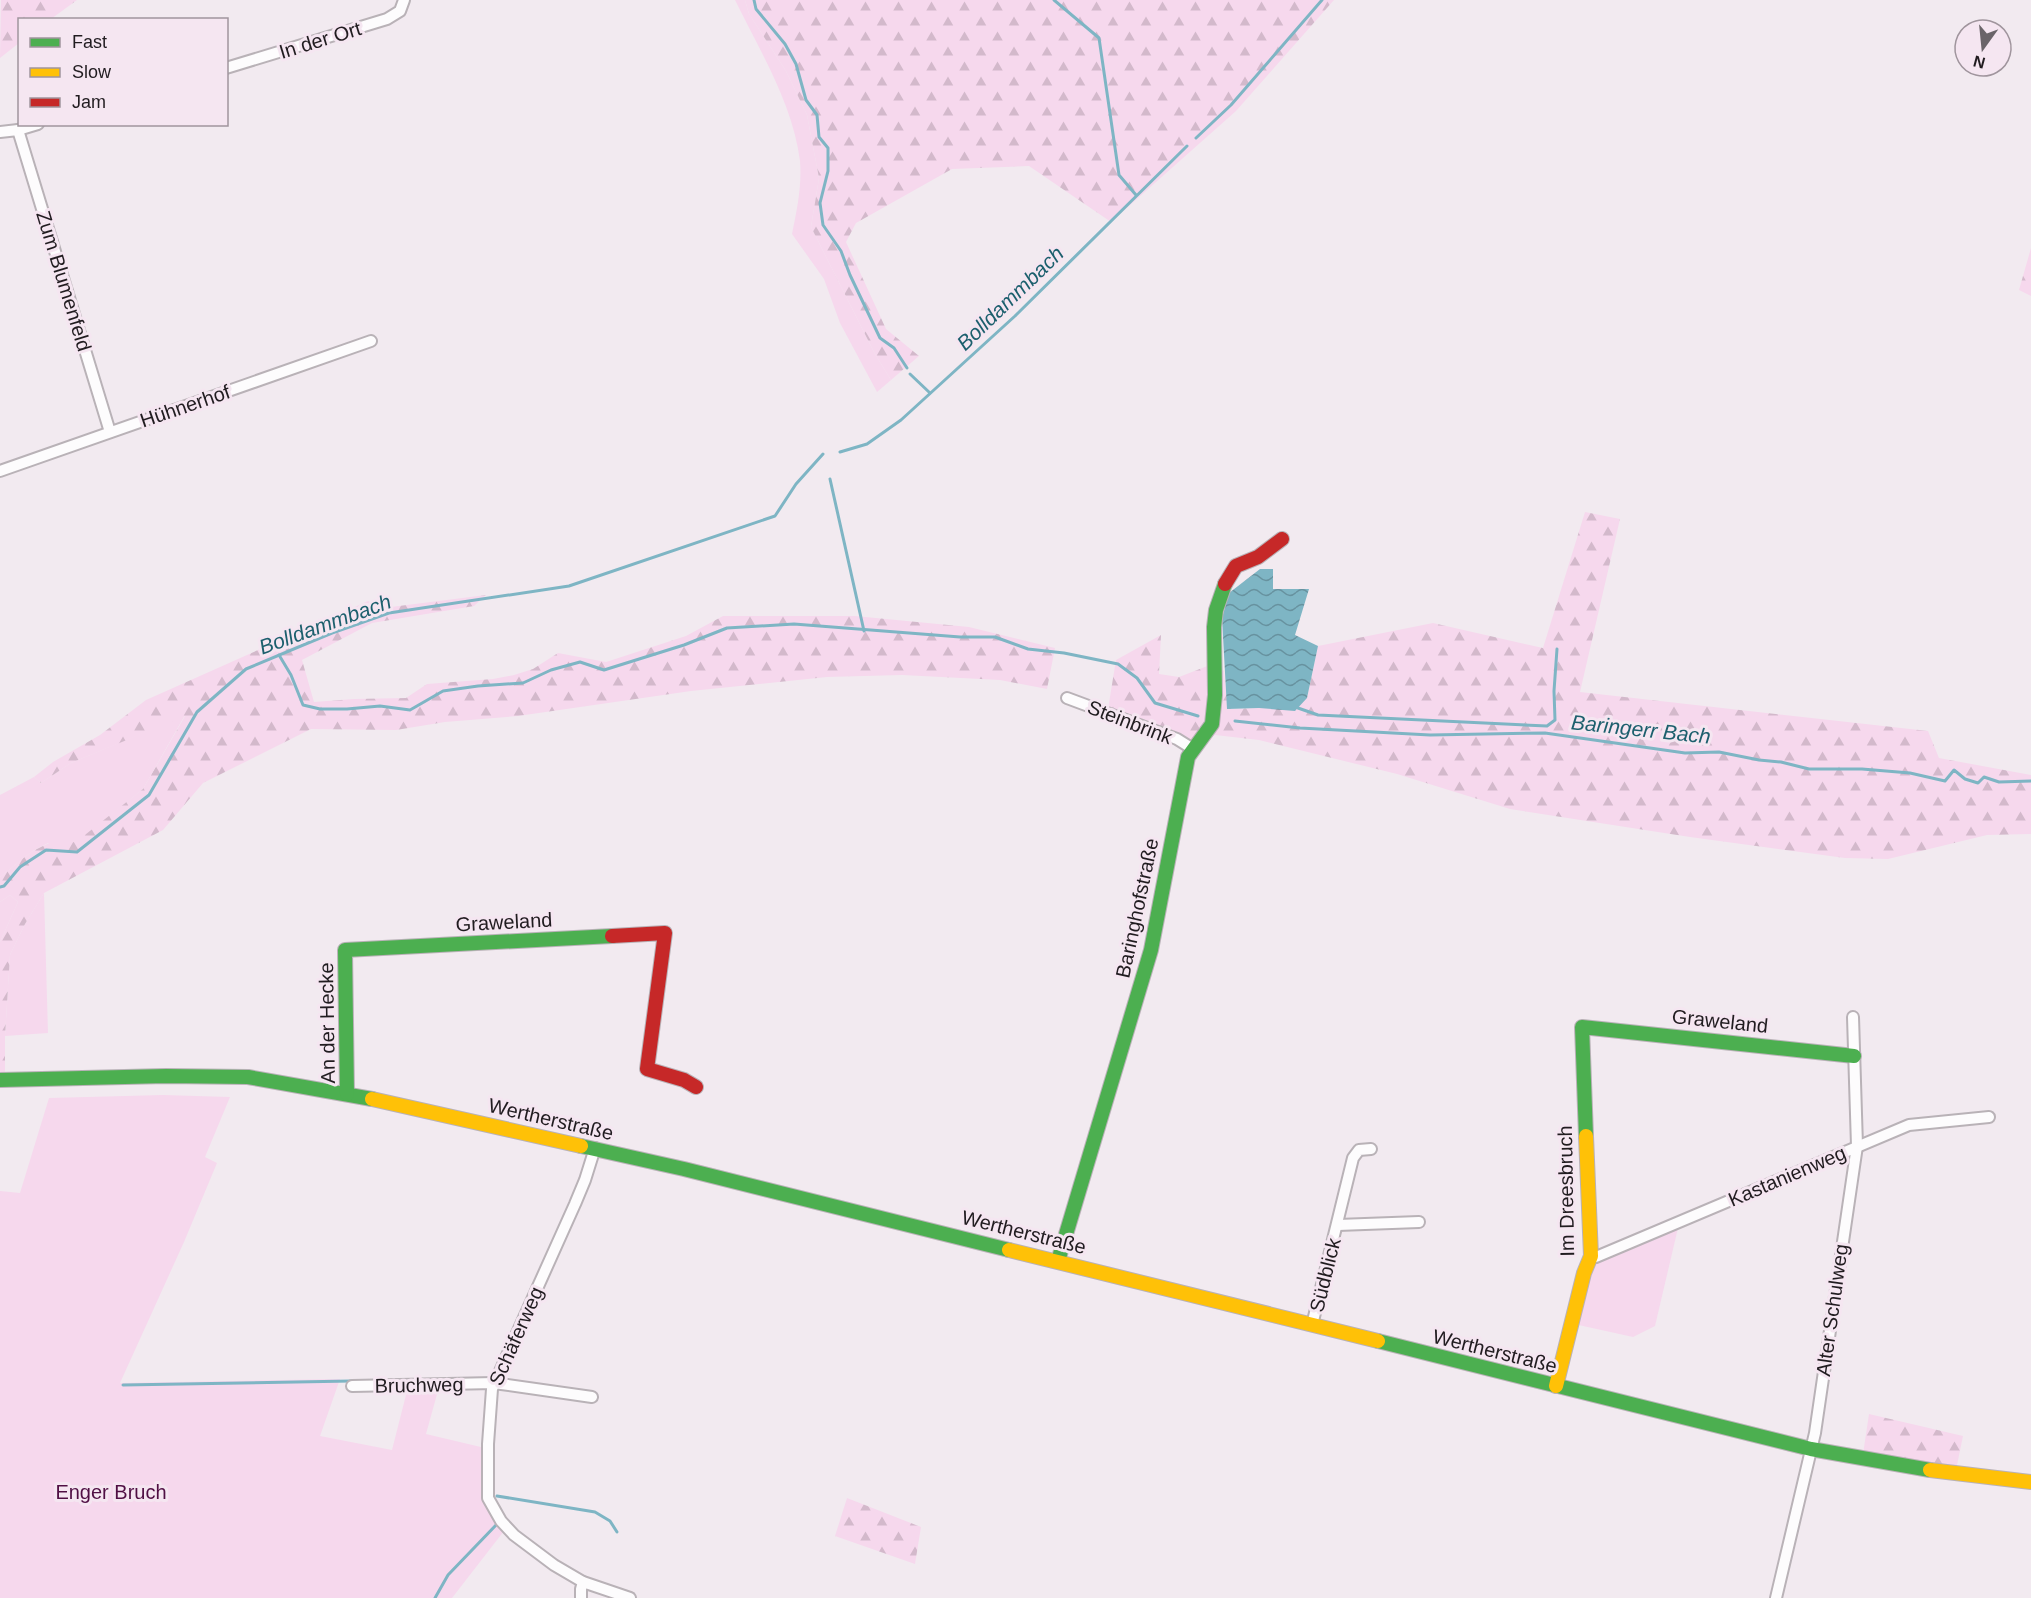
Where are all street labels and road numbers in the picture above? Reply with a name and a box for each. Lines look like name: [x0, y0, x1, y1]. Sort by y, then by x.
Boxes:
street label: In der Ort: [276, 17, 364, 63]
street label: Zum Blumenfeld: [32, 208, 96, 354]
street label: Hühnerhof: [137, 380, 233, 432]
street label: Steinbrink: [1085, 696, 1176, 749]
street label: Baringhofstraße: [1111, 836, 1163, 980]
street label: Graweland: [455, 908, 553, 936]
street label: An der Hecke: [315, 962, 339, 1084]
street label: Graweland: [1671, 1005, 1769, 1037]
street label: Wertherstraße: [486, 1094, 616, 1144]
street label: Im Dreesbruch: [1554, 1125, 1578, 1257]
street label: Kastanienweg: [1725, 1141, 1849, 1211]
street label: Wertherstraße: [960, 1206, 1088, 1258]
street label: Südblick: [1305, 1235, 1345, 1314]
street label: Alter Schulweg: [1812, 1242, 1852, 1378]
street label: Schäferweg: [484, 1283, 548, 1389]
street label: Wertherstraße: [1431, 1325, 1559, 1377]
street label: Bruchweg: [374, 1373, 464, 1397]

